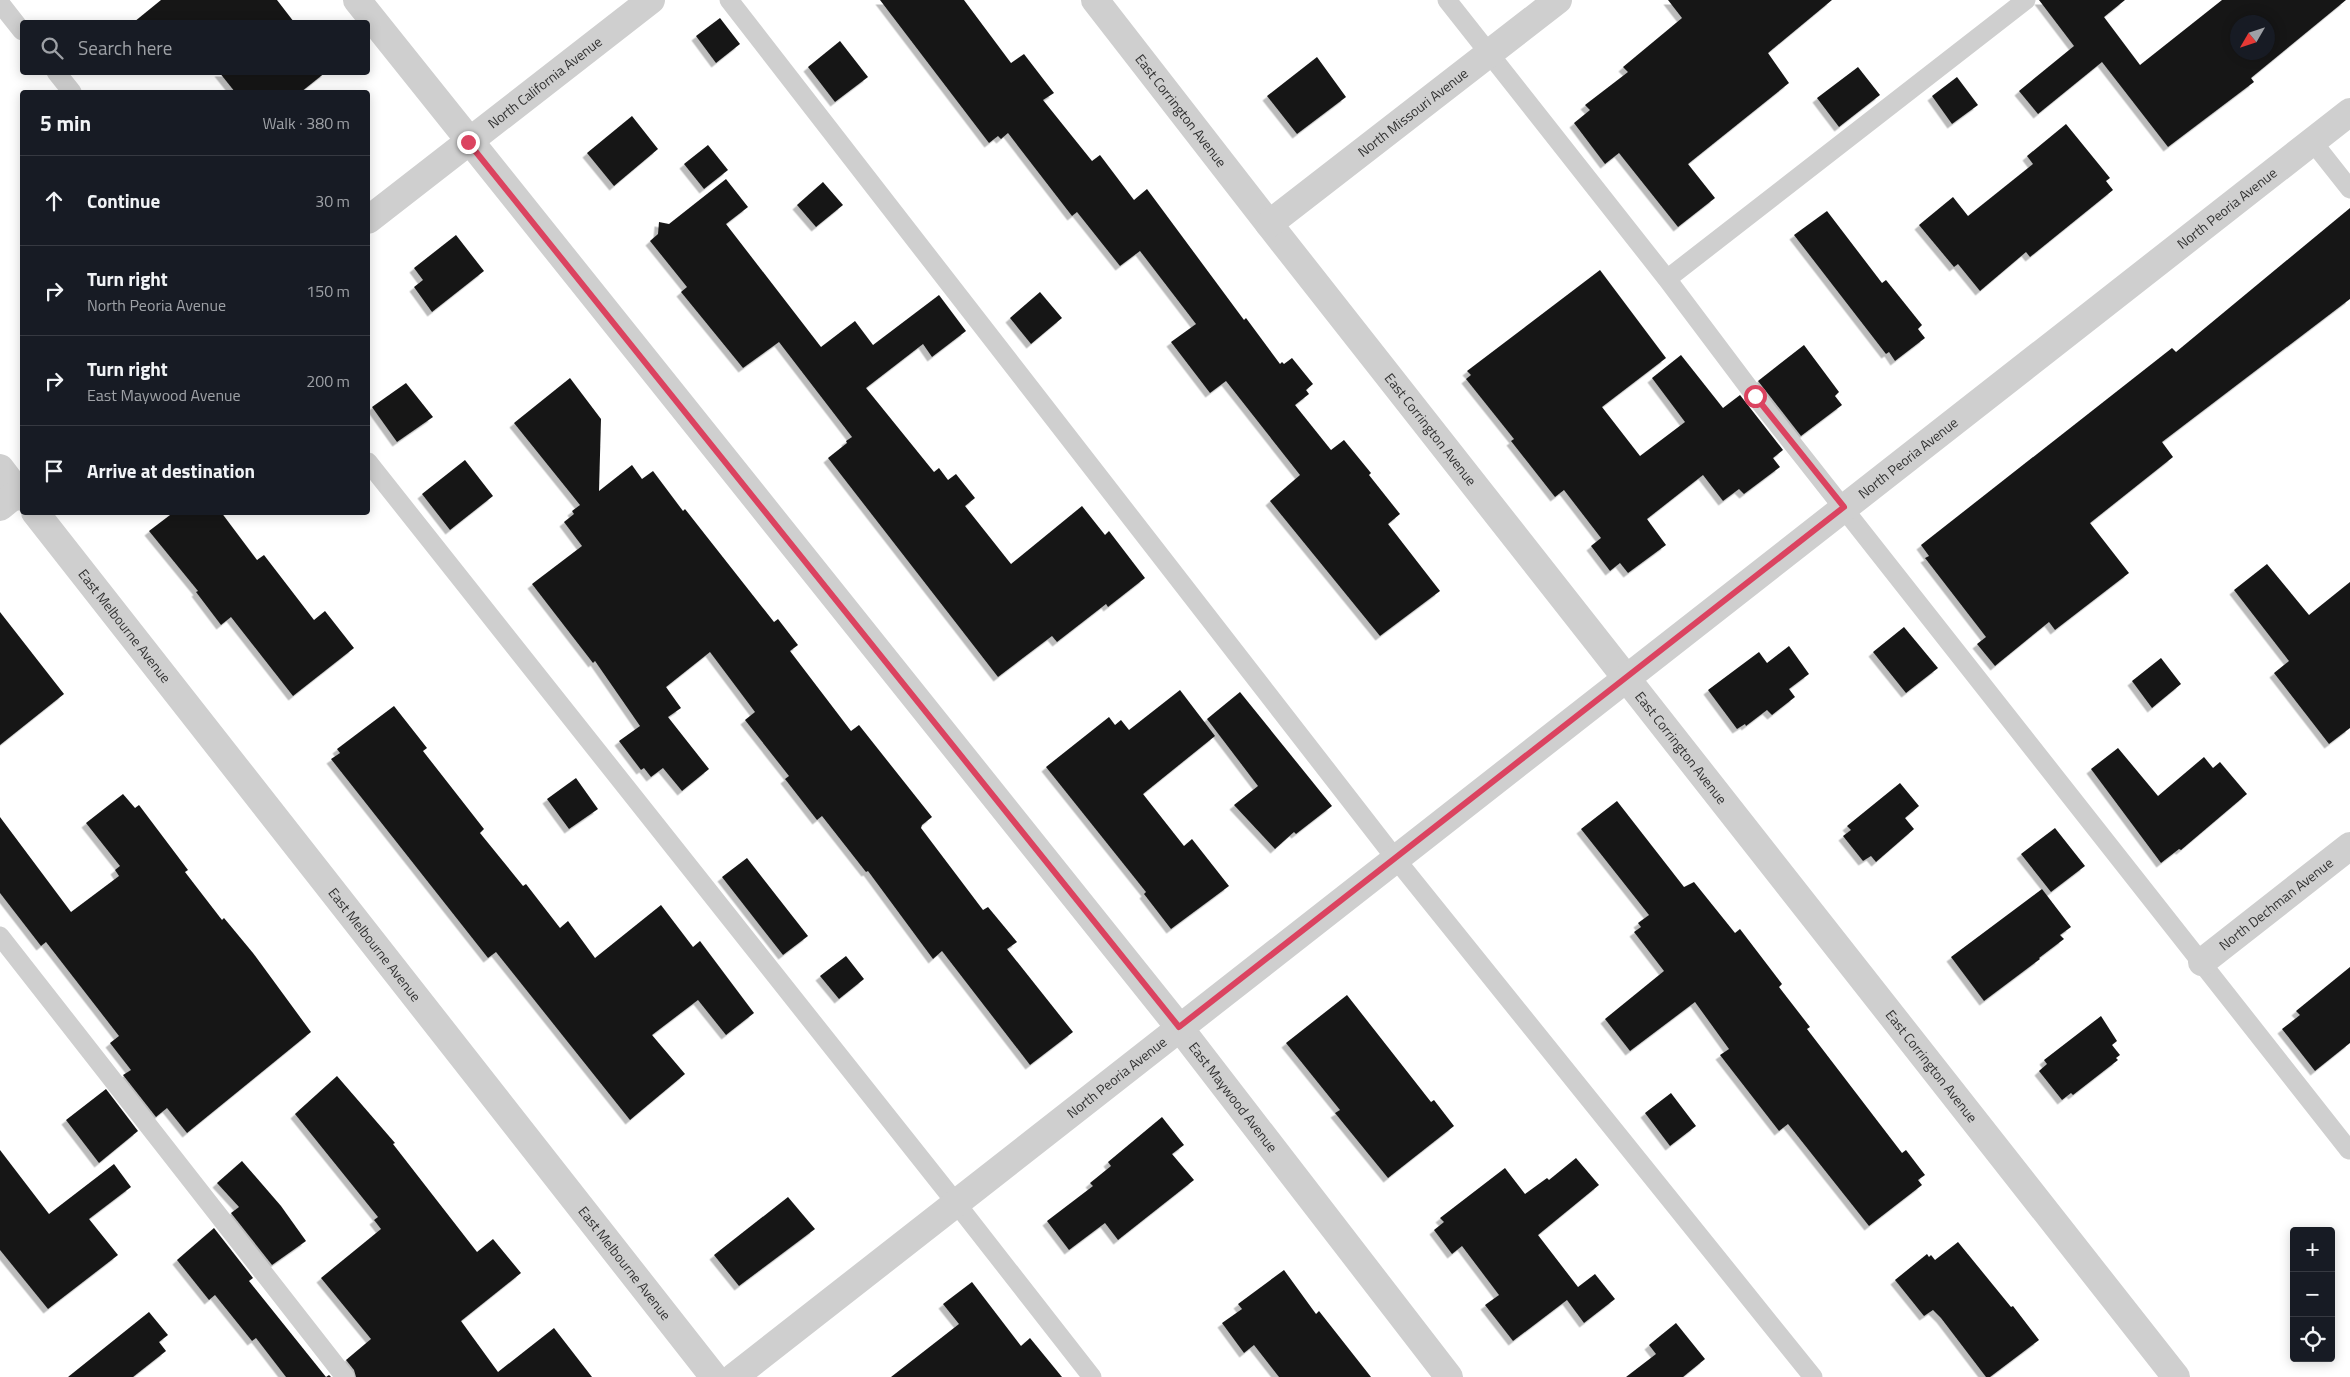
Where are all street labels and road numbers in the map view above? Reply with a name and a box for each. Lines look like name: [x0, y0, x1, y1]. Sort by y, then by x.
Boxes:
street label: North California Avenue: [483, 31, 606, 133]
street label: East Corrington Avenue: [1131, 49, 1232, 171]
street label: North Missouri Avenue: [1353, 63, 1472, 162]
street label: North Peoria Avenue: [2172, 162, 2281, 254]
street label: East Corrington Avenue: [1380, 368, 1482, 490]
street label: North Peoria Avenue: [1853, 412, 1962, 503]
street label: East Melbourne Avenue: [73, 564, 176, 687]
street label: East Corrington Avenue: [1630, 687, 1732, 808]
street label: North Dechman Avenue: [2214, 852, 2337, 955]
street label: East Melbourne Avenue: [324, 883, 426, 1006]
street label: East Corrington Avenue: [1881, 1005, 1983, 1127]
street label: North Peoria Avenue: [1062, 1031, 1171, 1123]
street label: East Maywood Avenue: [1184, 1037, 1283, 1156]
street label: East Melbourne Avenue: [574, 1201, 677, 1324]

